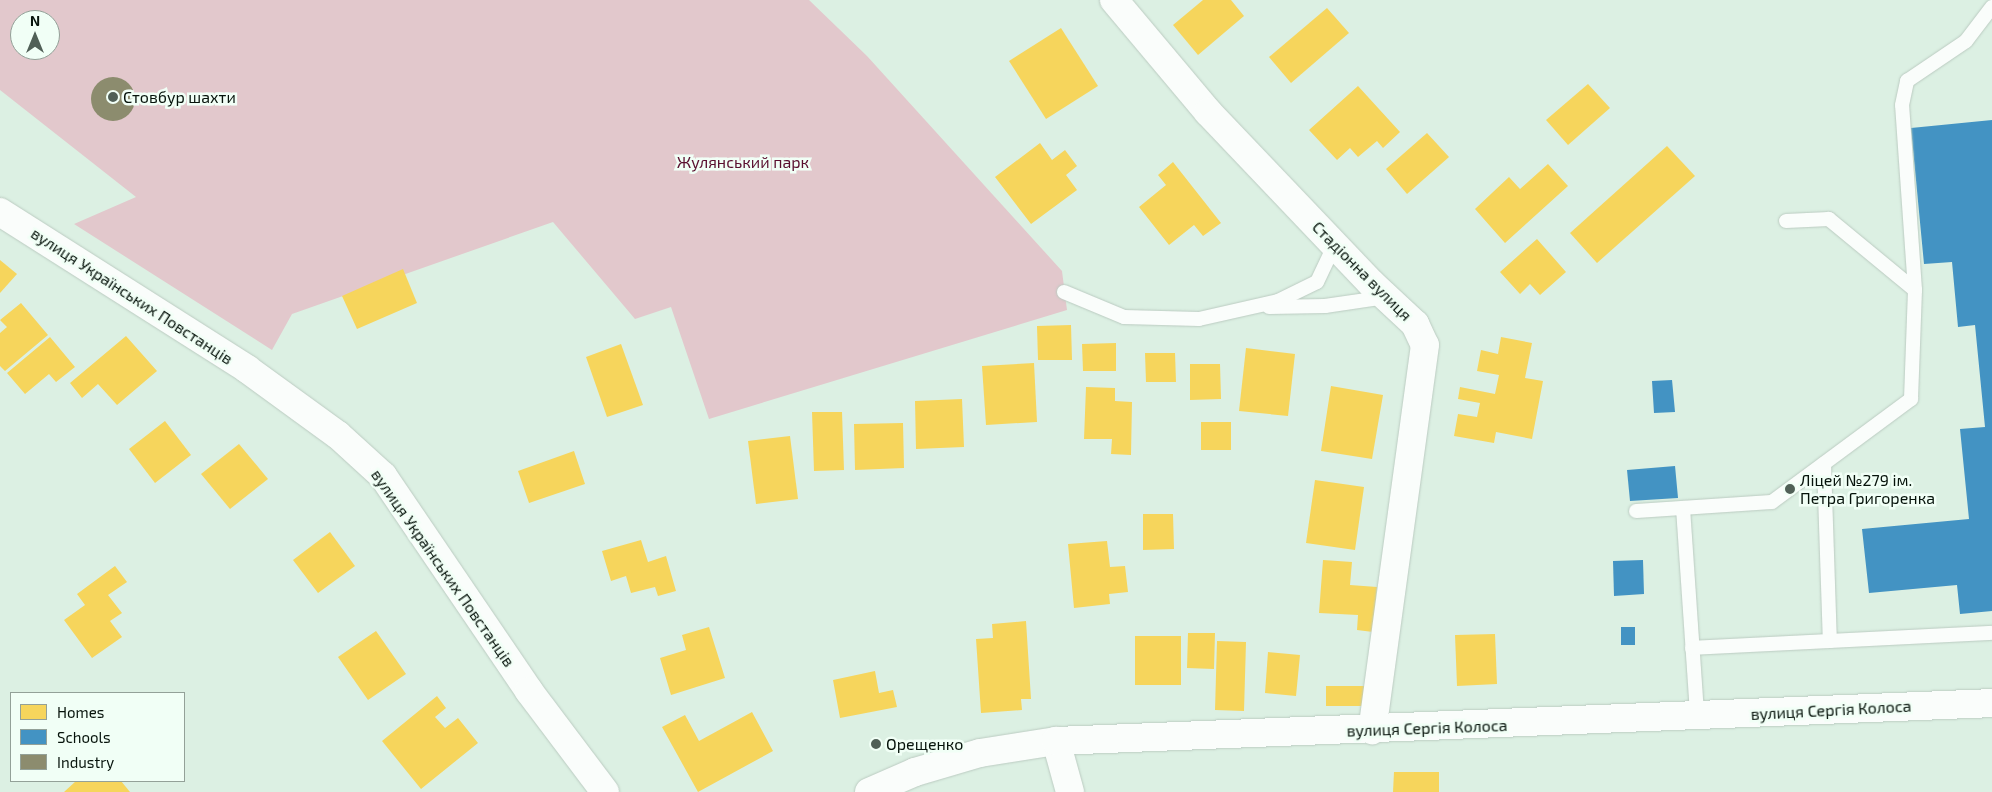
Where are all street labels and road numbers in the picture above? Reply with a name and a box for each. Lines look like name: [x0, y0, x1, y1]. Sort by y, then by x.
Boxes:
street label: Стадіонна вулиця: [1308, 217, 1416, 325]
street label: вулиця Українських Повстанців: [28, 224, 236, 368]
street label: вулиця Українських Повстанців: [367, 466, 519, 670]
street label: вулиця Сергія Колоса: [1750, 696, 1912, 724]
street label: вулиця Сергія Колоса: [1346, 716, 1508, 740]

